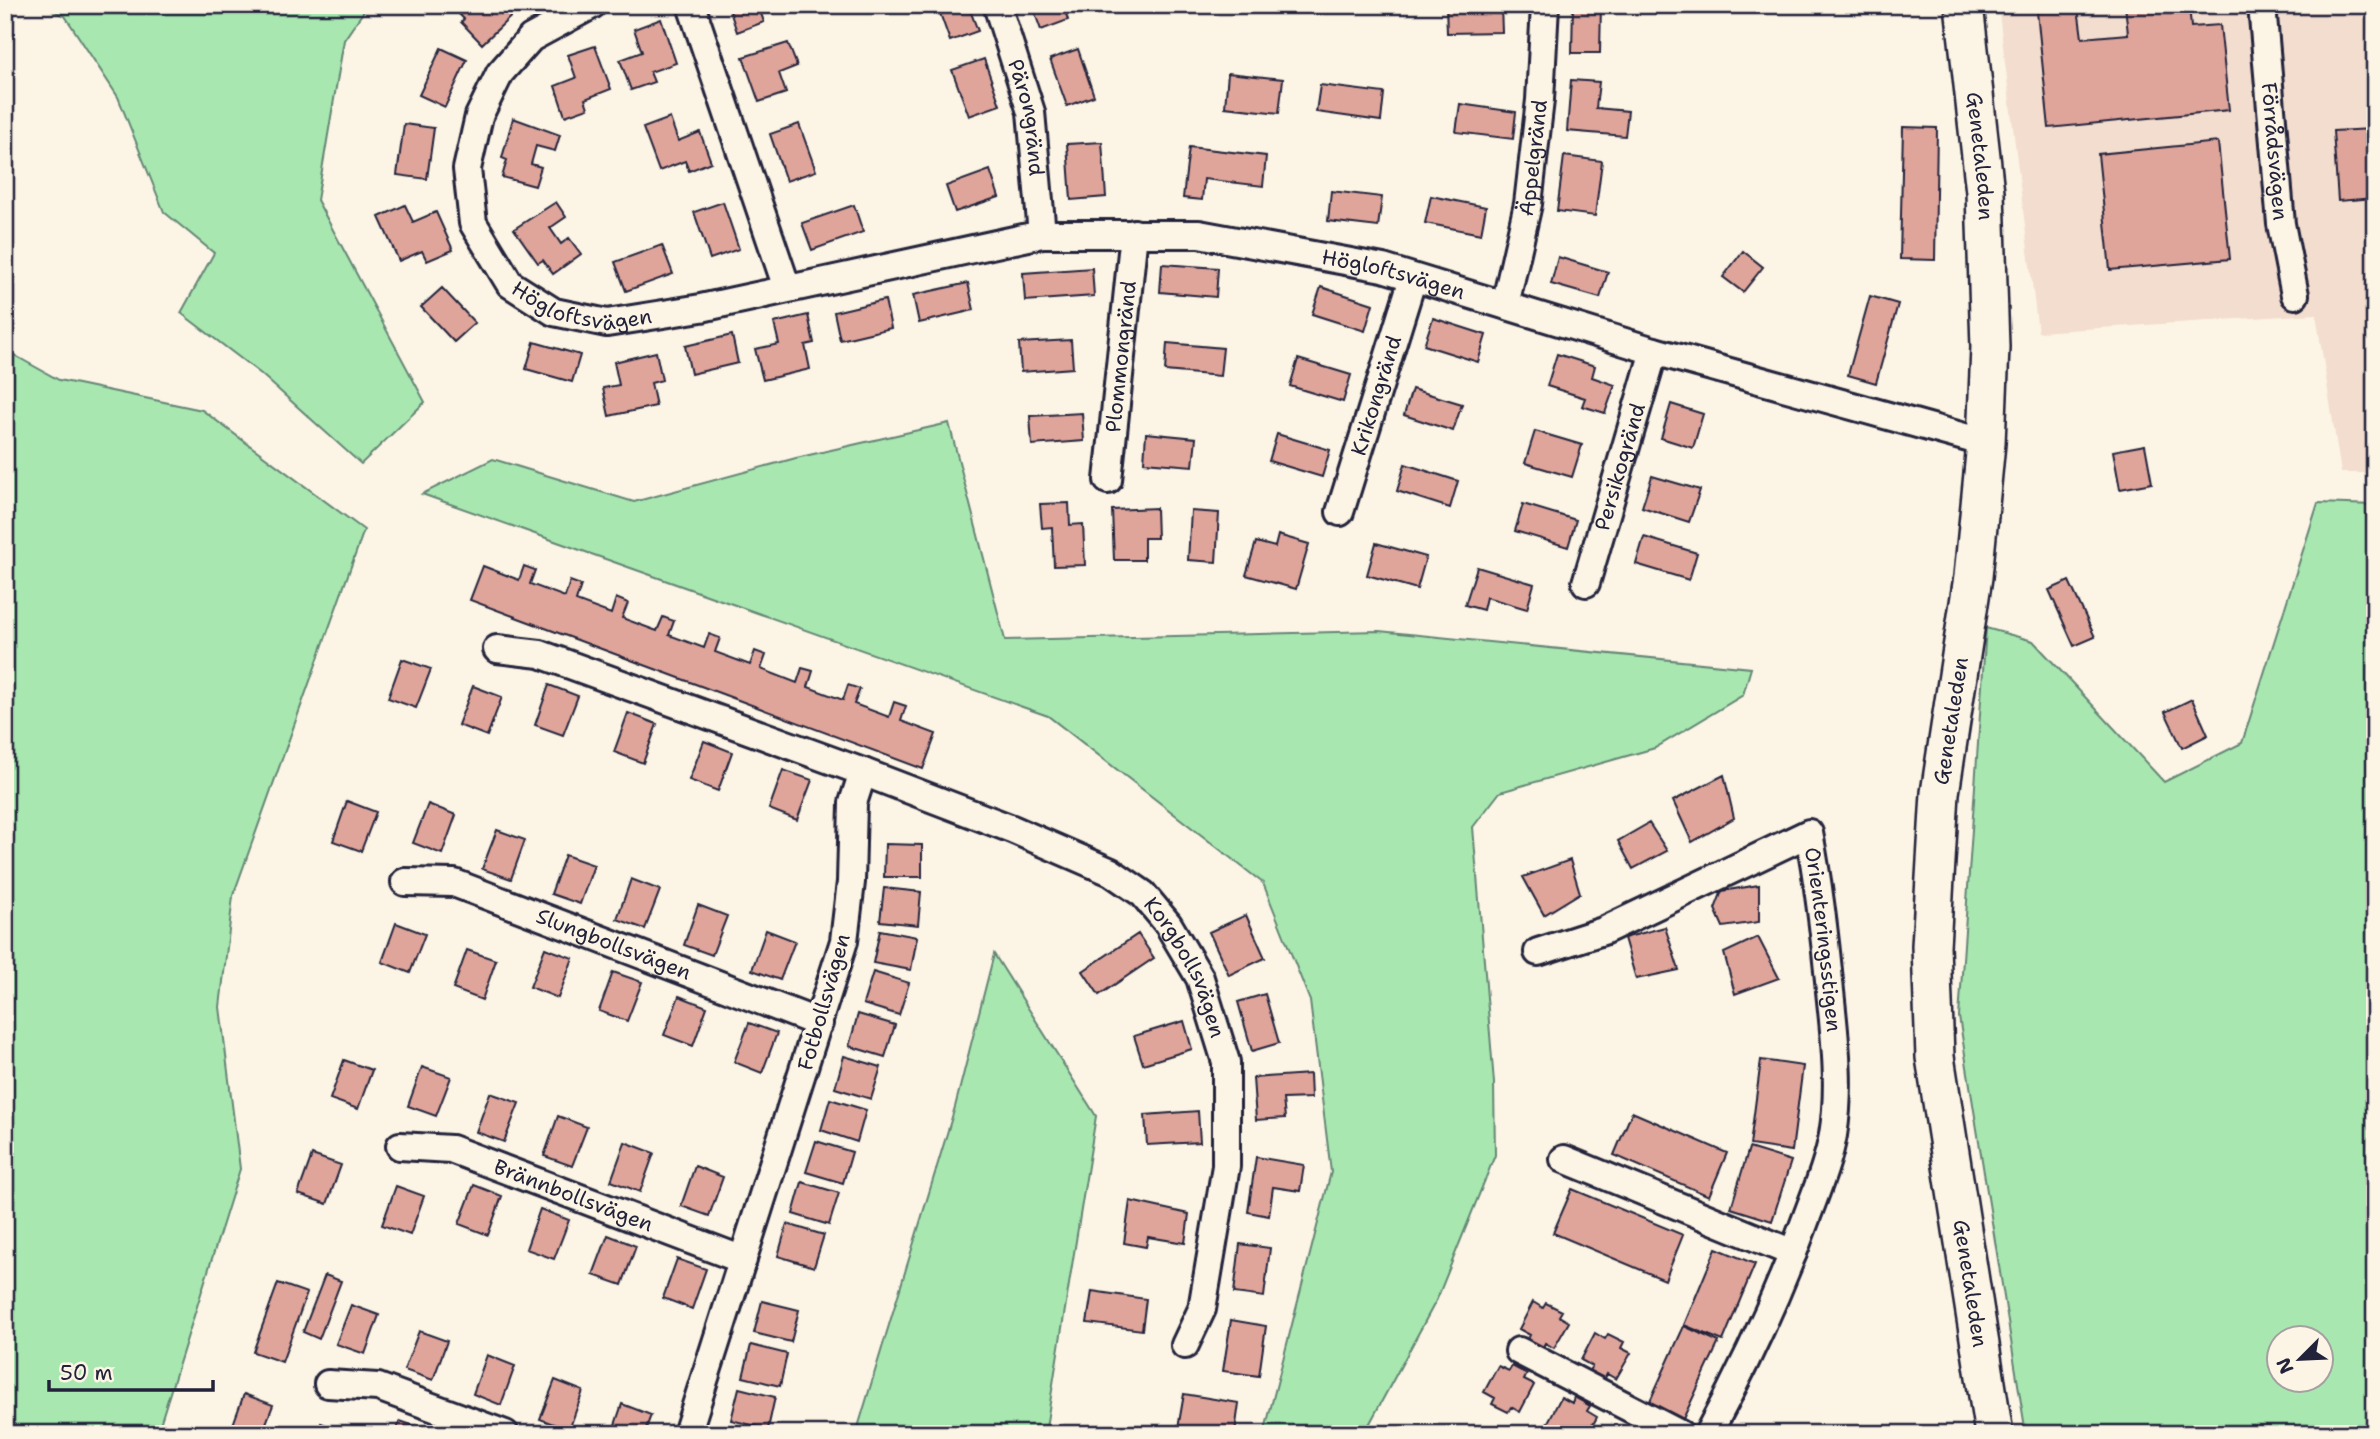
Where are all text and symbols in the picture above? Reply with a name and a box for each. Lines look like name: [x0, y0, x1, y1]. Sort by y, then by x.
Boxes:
street label: Pärongränd: [1001, 56, 1051, 177]
street label: Förrådsvägen: [2255, 81, 2295, 222]
street label: Genetaleden: [1960, 90, 2000, 221]
street label: Äppelgränd: [1512, 98, 1554, 219]
street label: Högloftsvägen: [1319, 243, 1469, 306]
street label: Högloftsvägen: [506, 275, 654, 338]
street label: Plommongränd: [1099, 279, 1143, 434]
street label: Krikongränd: [1344, 332, 1408, 459]
street label: Persikogränd: [1588, 400, 1652, 534]
street label: Genetaleden: [1927, 655, 1975, 787]
street label: Orienteringsstigen: [1798, 845, 1848, 1033]
street label: Korgbollsvägen: [1137, 891, 1232, 1041]
street label: Slungbollsvägen: [532, 902, 695, 987]
street label: Fotbollsvägen: [791, 930, 857, 1074]
street label: Brännbollsvägen: [490, 1153, 657, 1239]
street label: Genetaleden: [1947, 1217, 1994, 1350]
north arrow: [2264, 1324, 2334, 1394]
scale bar: [49, 1348, 214, 1392]
text: N: [2270, 1354, 2299, 1378]
text: 50 m: [60, 1359, 113, 1387]

